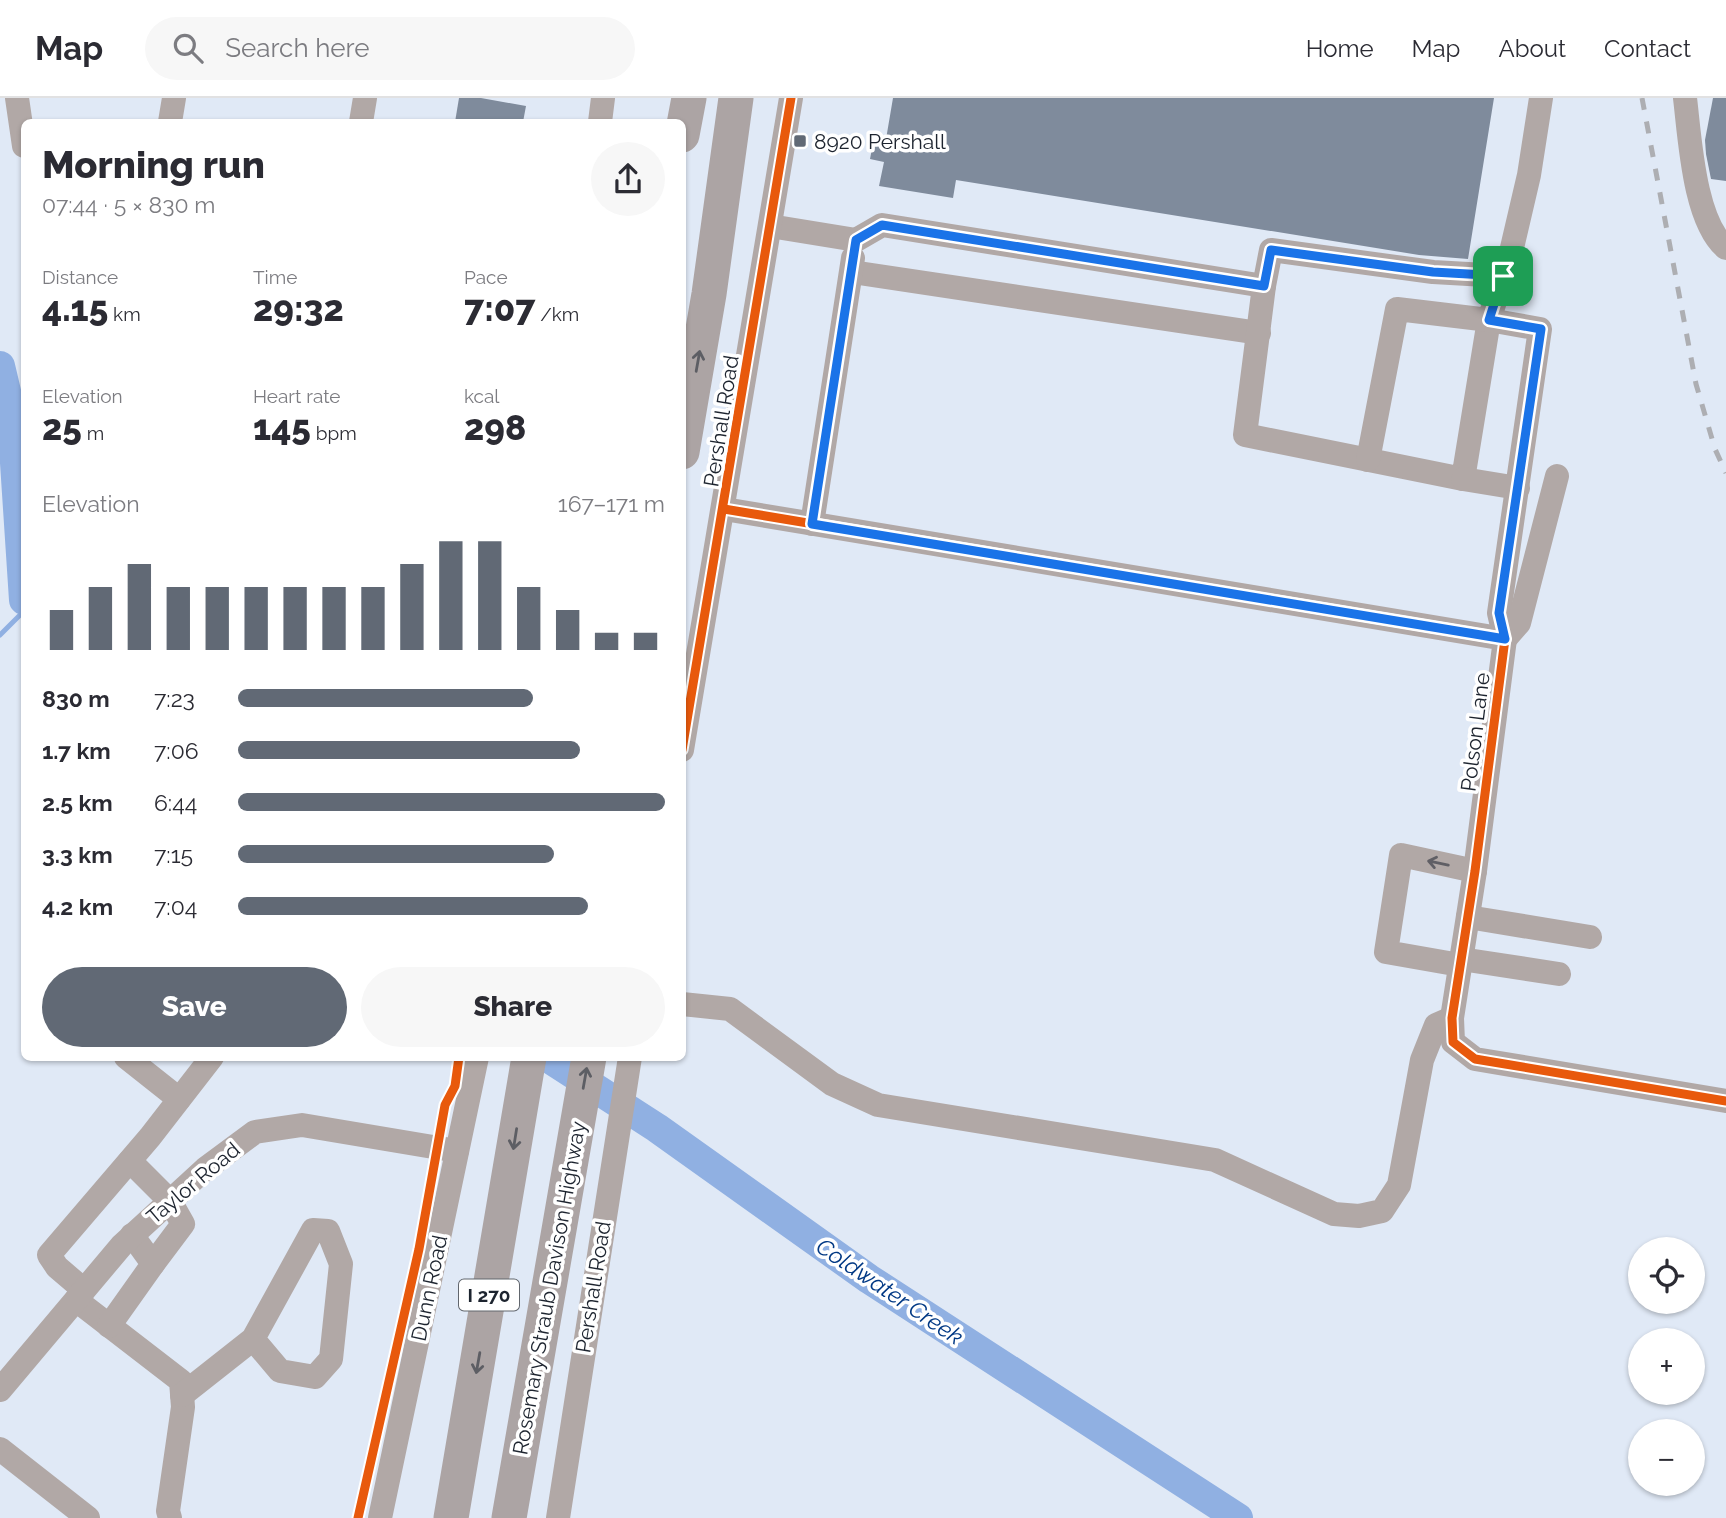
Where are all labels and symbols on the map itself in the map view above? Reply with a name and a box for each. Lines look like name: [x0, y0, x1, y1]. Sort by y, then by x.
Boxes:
place label: 8920 Pershall: [814, 129, 946, 154]
marker: 8920 Pershall: [792, 133, 808, 149]
pin: [1473, 246, 1533, 306]
one-way arrow: [692, 350, 705, 373]
street label: Pershall Road: [698, 353, 744, 489]
street label: Polson Lane: [1455, 671, 1495, 793]
one-way arrow: [1427, 855, 1450, 869]
one-way arrow: [579, 1067, 592, 1090]
street label: Rosemary Straub Davison Highway: [507, 1119, 591, 1457]
one-way arrow: [508, 1127, 521, 1150]
street label: Taylor Road: [141, 1137, 245, 1229]
street label: Pershall Road: [570, 1219, 616, 1355]
water label: Coldwater Creek: [811, 1232, 969, 1350]
street label: Dunn Road: [406, 1233, 452, 1343]
road number: I 270: [459, 1280, 519, 1310]
one-way arrow: [471, 1352, 484, 1374]

